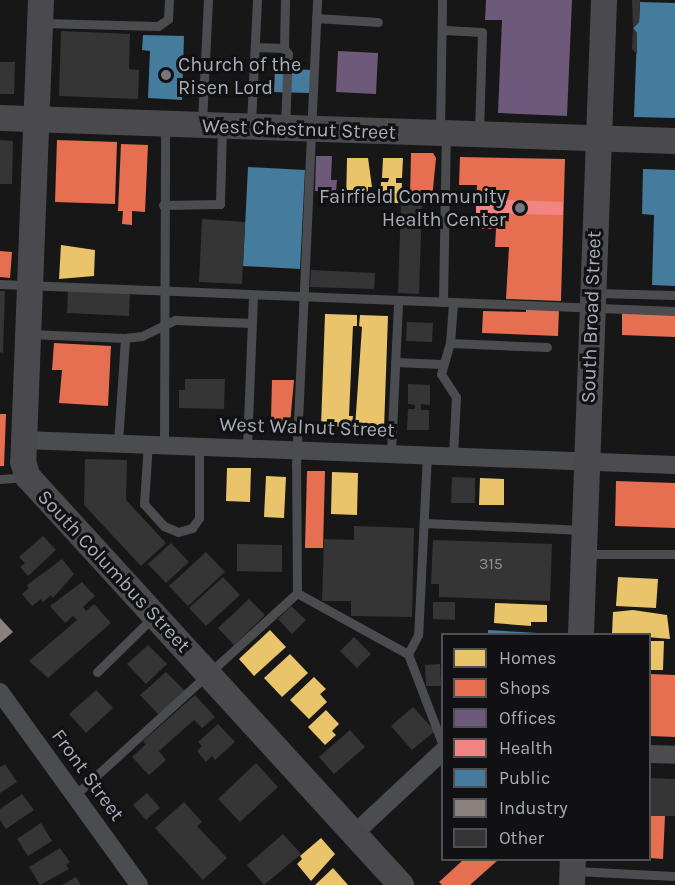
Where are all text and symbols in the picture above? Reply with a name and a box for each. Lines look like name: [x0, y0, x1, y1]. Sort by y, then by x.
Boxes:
place label: Church of the Risen Lord: [178, 52, 301, 99]
marker: Church of the Risen Lord: [159, 68, 173, 82]
street label: West Chestnut Street: [202, 114, 396, 144]
place label: Fairfield Community Health Center: [319, 184, 506, 231]
marker: Fairfield Community Health Center: [511, 199, 529, 217]
street label: South Broad Street: [576, 230, 606, 404]
street label: West Walnut Street: [219, 412, 395, 442]
street label: South Columbus Street: [33, 485, 195, 657]
house number: 315: [479, 554, 503, 574]
legend: [441, 633, 651, 861]
text: Homes: [499, 647, 556, 669]
text: Shops: [499, 677, 551, 699]
text: Offices: [499, 707, 556, 729]
street label: Front Street: [47, 724, 129, 826]
text: Health: [499, 737, 553, 759]
text: Public: [499, 767, 550, 789]
text: Industry: [499, 797, 568, 819]
text: Other: [499, 827, 544, 849]

